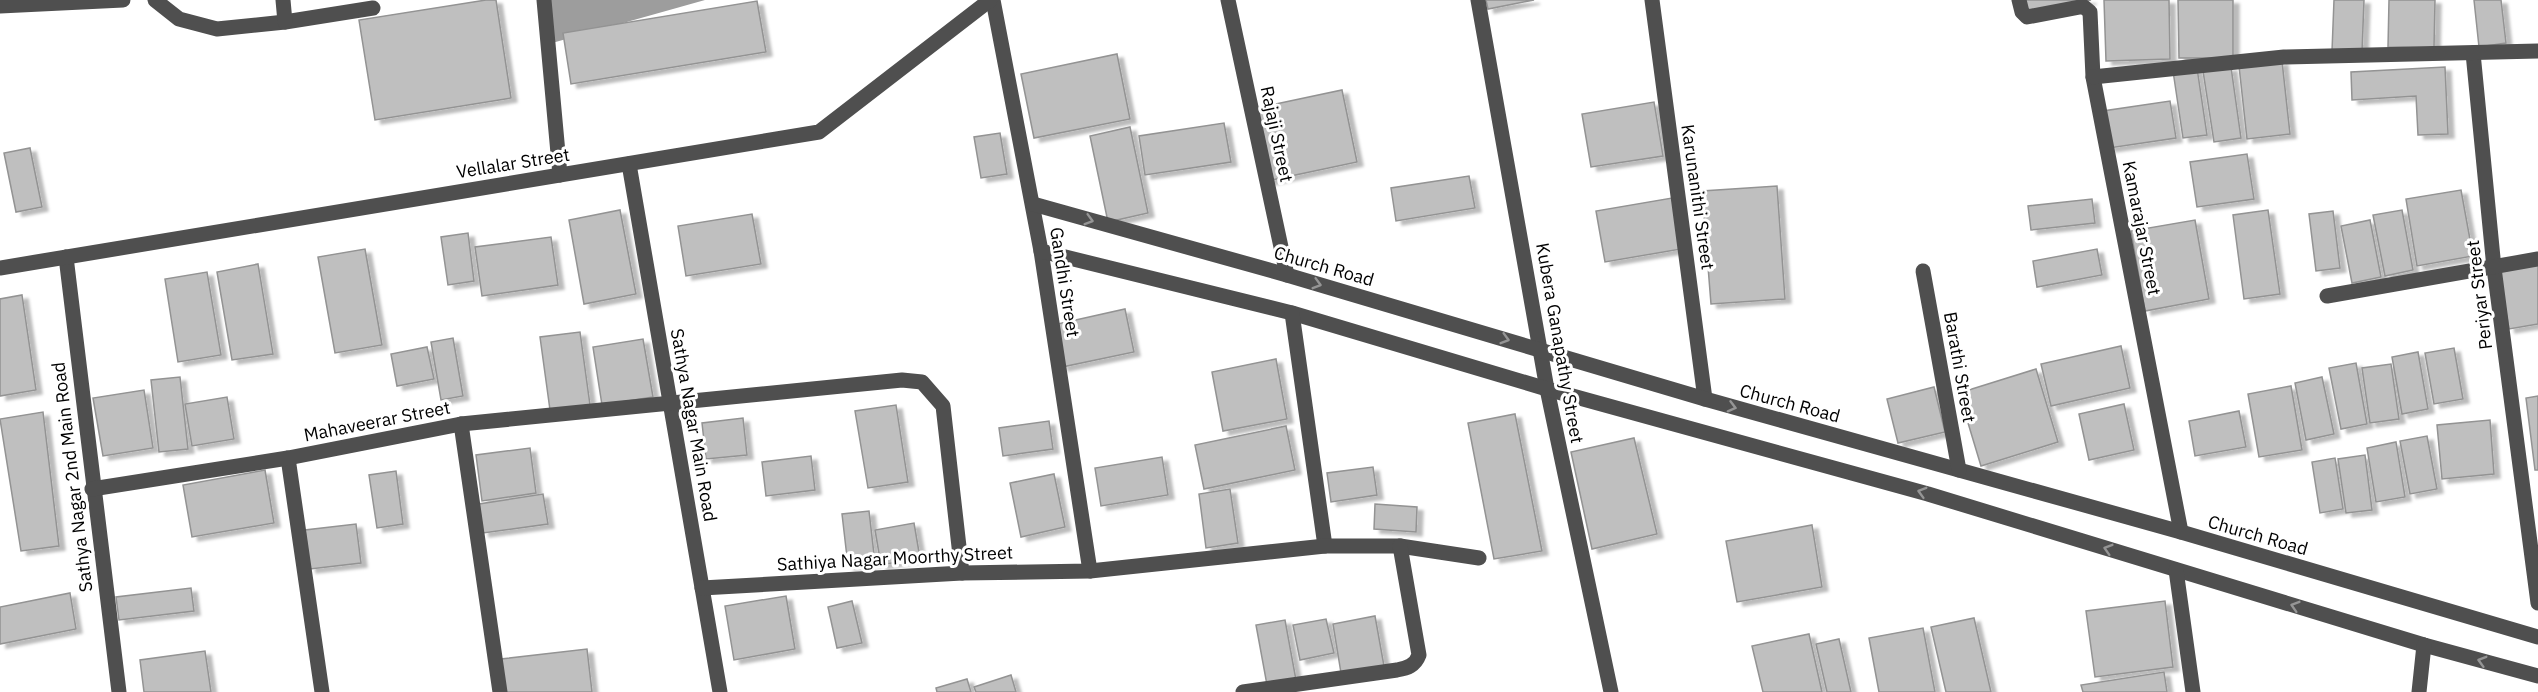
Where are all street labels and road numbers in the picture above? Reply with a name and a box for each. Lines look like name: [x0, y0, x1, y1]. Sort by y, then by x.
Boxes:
street label: Rajaji Street: [1256, 84, 1298, 184]
street label: Karunanithi Street: [1676, 123, 1720, 271]
street label: Vellalar Street: [455, 143, 571, 183]
street label: Kamarajar Street: [2118, 159, 2166, 297]
street label: Gandhi Street: [1045, 225, 1085, 339]
street label: Periyar Street: [2461, 239, 2497, 351]
street label: Church Road: [1271, 241, 1377, 291]
street label: Kubera Ganapathy Street: [1531, 241, 1589, 445]
street label: Barathi Street: [1939, 310, 1981, 424]
street label: Sathya Nagar Main Road: [666, 327, 722, 523]
street label: Sathya Nagar 2nd Main Road: [46, 361, 98, 593]
street label: Church Road: [1737, 379, 1843, 427]
street label: Mahaveerar Street: [302, 396, 452, 446]
street label: Church Road: [2205, 510, 2311, 560]
street label: Sathiya Nagar Moorthy Street: [776, 540, 1014, 576]

